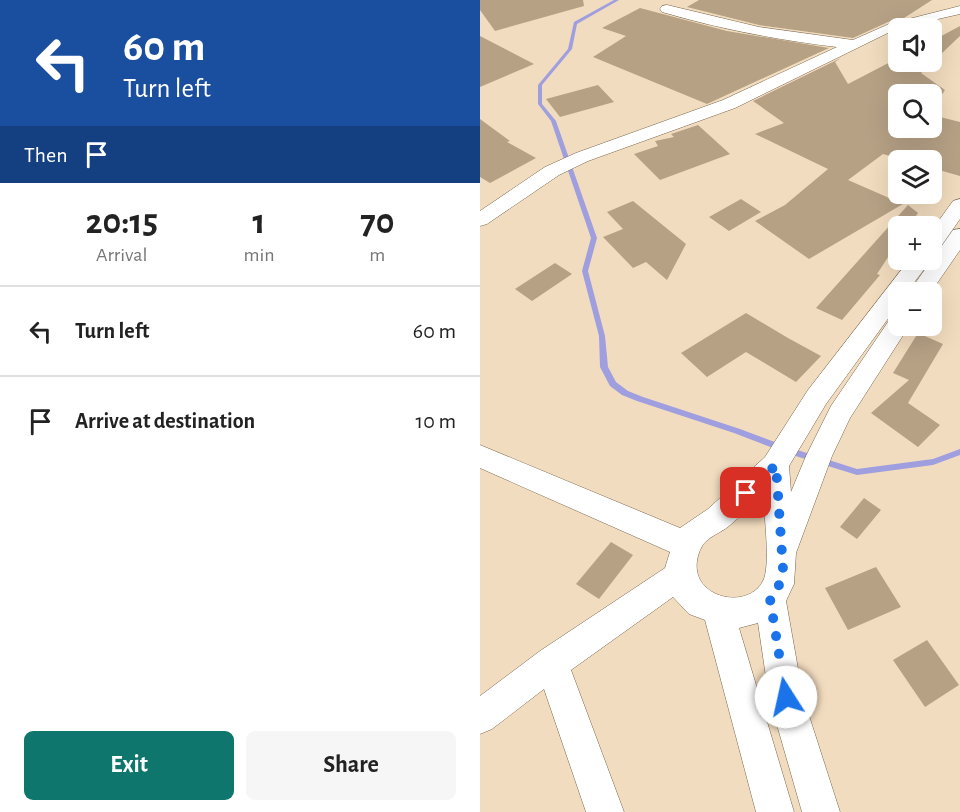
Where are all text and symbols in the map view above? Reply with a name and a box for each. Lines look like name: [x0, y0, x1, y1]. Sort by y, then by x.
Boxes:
map controls: [888, 18, 942, 336]
button: sound: [888, 18, 942, 72]
icon: left: [24, 24, 102, 102]
text: 60 m: [123, 26, 205, 68]
text: Turn left: [123, 75, 211, 102]
button: search: [888, 84, 942, 138]
icon: arrive: [80, 138, 113, 171]
text: Then: [24, 144, 68, 166]
button: layers: [888, 150, 942, 204]
text: 20:15: [86, 204, 158, 240]
text: 1: [253, 204, 266, 240]
text: 70: [360, 204, 394, 240]
button: +: [888, 216, 942, 270]
text: Arrival: [96, 245, 147, 265]
text: min: [243, 245, 275, 265]
text: m: [369, 245, 385, 265]
button: −: [888, 282, 942, 336]
icon: left: [24, 315, 57, 348]
text: Turn left: [75, 320, 149, 342]
text: 60 m: [413, 320, 456, 342]
icon: arrive: [24, 405, 57, 438]
text: Arrive at destination: [75, 410, 255, 432]
text: 10 m: [416, 410, 456, 432]
pin: [720, 467, 771, 518]
icon: arrive: [729, 476, 762, 509]
position arrow: [754, 665, 818, 729]
button: Exit: [24, 731, 234, 800]
button: Share: [246, 731, 456, 800]

